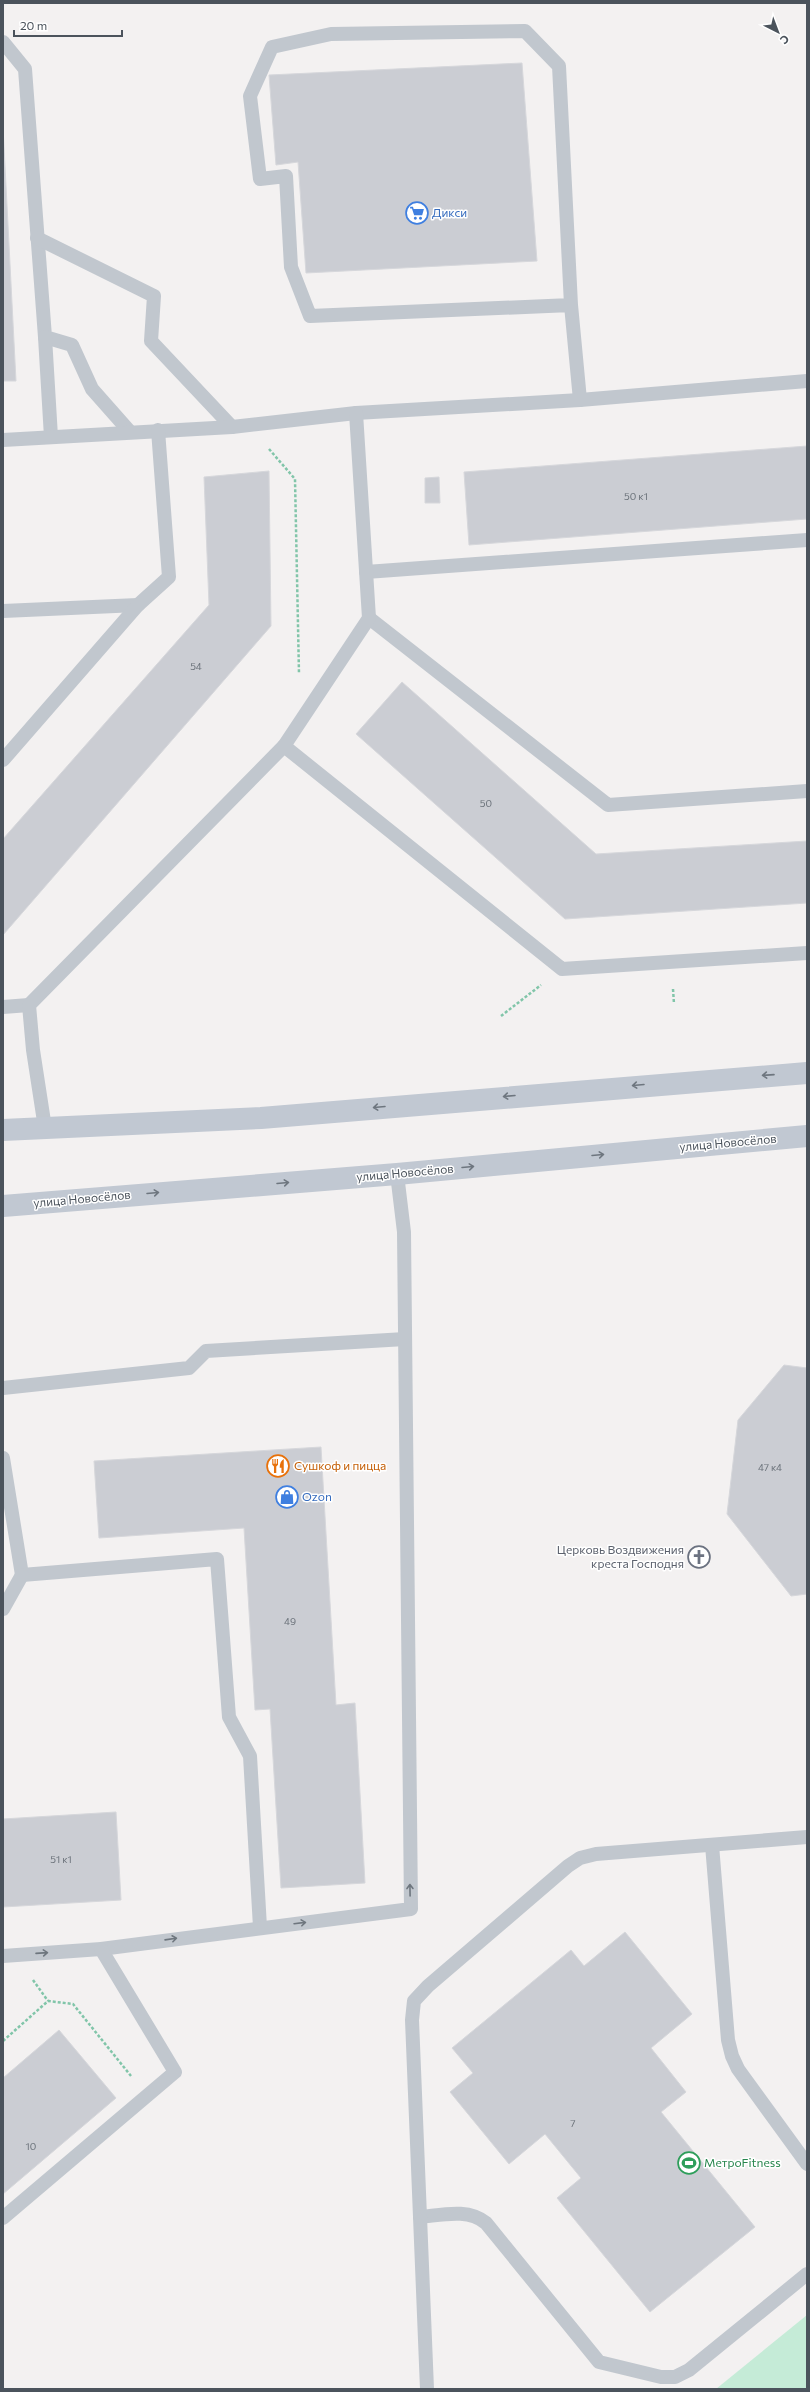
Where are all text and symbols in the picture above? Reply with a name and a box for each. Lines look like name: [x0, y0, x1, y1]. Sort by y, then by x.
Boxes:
scale bar: [14, 12, 122, 38]
north arrow: [758, 12, 798, 52]
text: 20 m: [20, 18, 47, 32]
text: С: [778, 32, 792, 47]
supermarket icon: Дикси: [404, 200, 430, 226]
place label: Дикси: [432, 205, 467, 219]
house number: 50 к1: [624, 490, 648, 502]
house number: 54: [190, 660, 202, 672]
house number: 50: [480, 797, 492, 809]
one-way arrow: [762, 1071, 775, 1079]
one-way arrow: [632, 1082, 645, 1089]
one-way arrow: [503, 1093, 516, 1100]
one-way arrow: [373, 1104, 386, 1111]
street label: улица Новосёлов: [679, 1131, 777, 1153]
one-way arrow: [591, 1151, 604, 1158]
street label: улица Новосёлов: [356, 1161, 454, 1183]
one-way arrow: [461, 1163, 474, 1171]
one-way arrow: [276, 1179, 289, 1186]
street label: улица Новосёлов: [33, 1187, 131, 1209]
one-way arrow: [146, 1190, 159, 1197]
restaurant icon: Сушкоф и пицца: [265, 1453, 291, 1479]
place label: Сушкоф и пицца: [294, 1458, 386, 1472]
house number: 47 к4: [758, 1461, 782, 1473]
shop icon: Ozon: [274, 1484, 300, 1510]
place label: Ozon: [302, 1489, 332, 1503]
place label: Церковь Воздвижения креста Господня: [557, 1542, 684, 1570]
church icon: Церковь Воздвижения креста Господня: [686, 1544, 712, 1570]
house number: 49: [284, 1615, 296, 1627]
house number: 51 к1: [50, 1853, 72, 1865]
one-way arrow: [406, 1884, 414, 1897]
one-way arrow: [293, 1919, 306, 1926]
one-way arrow: [164, 1935, 177, 1943]
one-way arrow: [35, 1950, 48, 1957]
house number: 7: [570, 2117, 576, 2129]
house number: 10: [26, 2140, 36, 2152]
sports icon: МетроFitness: [676, 2150, 702, 2176]
place label: МетроFitness: [704, 2155, 781, 2169]

